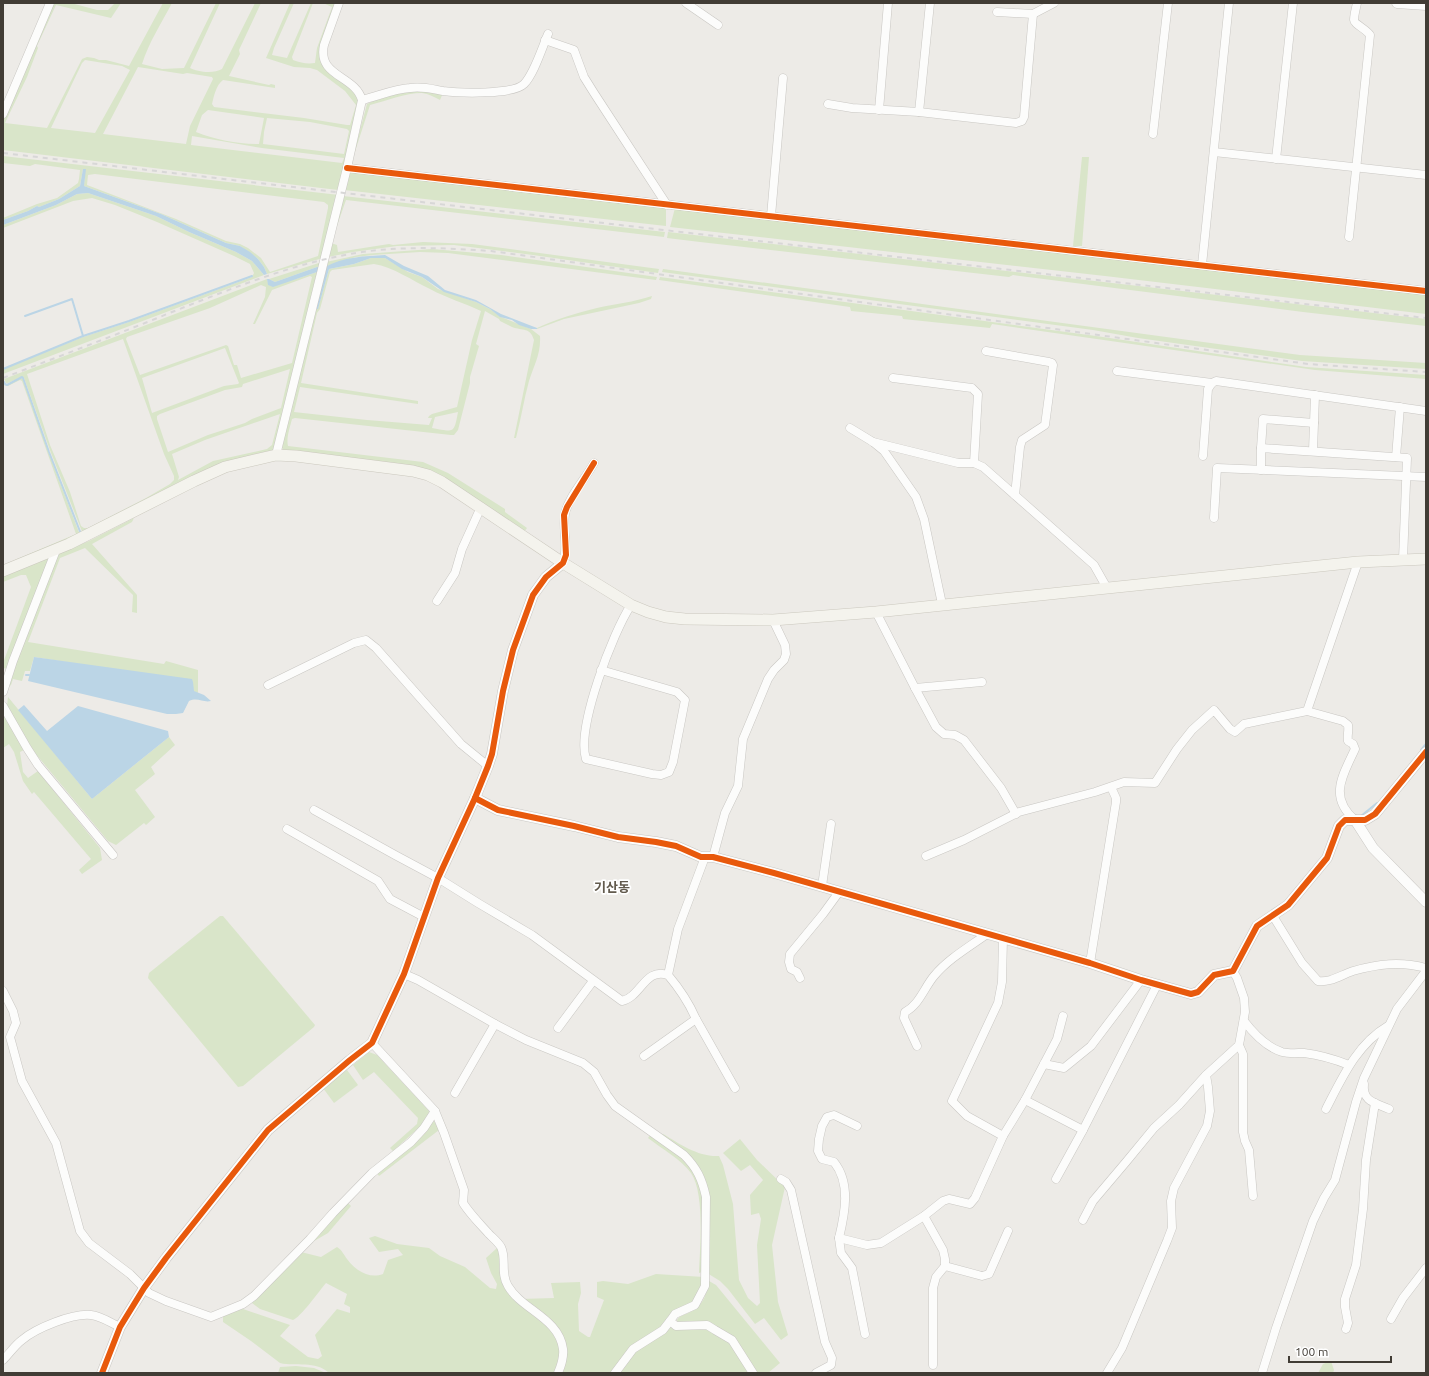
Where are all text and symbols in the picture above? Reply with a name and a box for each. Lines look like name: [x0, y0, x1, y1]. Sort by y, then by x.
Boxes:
district label: 기산동: [594, 880, 630, 894]
scale bar: [1289, 1338, 1391, 1364]
text: 100 m: [1295, 1345, 1328, 1358]

